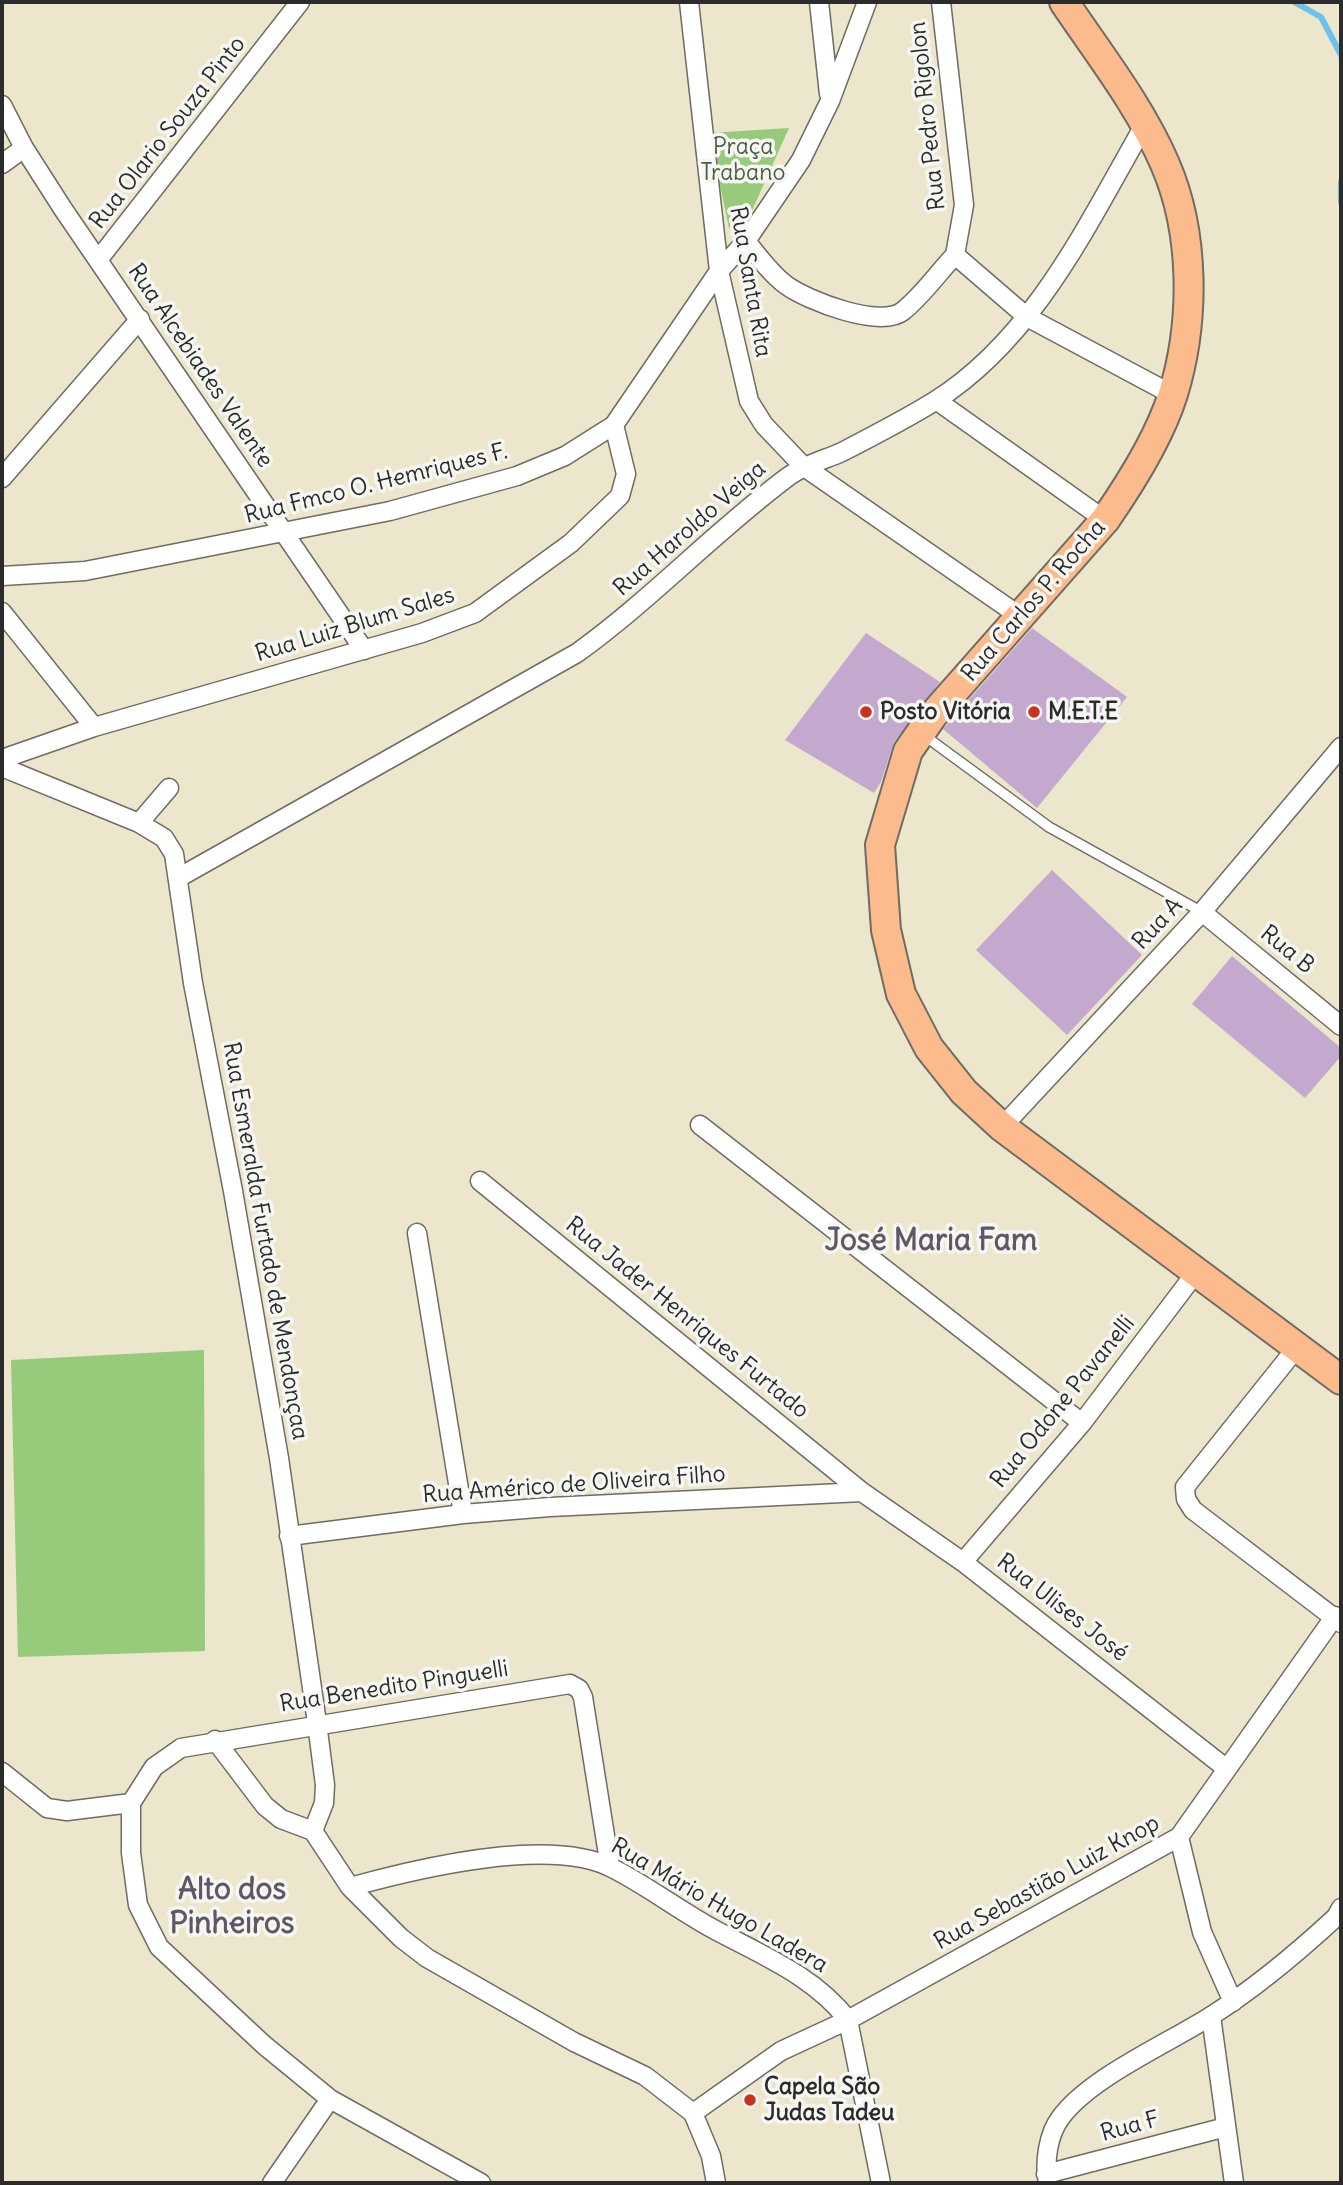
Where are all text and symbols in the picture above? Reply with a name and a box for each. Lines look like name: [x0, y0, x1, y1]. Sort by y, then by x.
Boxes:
street label: Rua Pedro Rigolon: [904, 20, 952, 212]
street label: Rua Olario Souza Pinto: [84, 31, 252, 235]
park label: Praça Trabano: [701, 133, 785, 187]
street label: Rua Santa Rita: [723, 205, 777, 359]
street label: Rua Alcebiades Valente: [122, 259, 278, 473]
street label: Rua Fmco O. Hemriques F.: [242, 438, 510, 530]
street label: Rua Haroldo Veiga: [608, 456, 772, 602]
street label: Rua Carlos P. Rocha: [956, 514, 1112, 688]
street label: Rua Luiz Blum Sales: [252, 582, 458, 668]
place label: Posto Vitória: [880, 698, 1011, 726]
place label: M.E.T.E: [1048, 698, 1118, 726]
marker: Posto Vitória: [858, 704, 874, 720]
marker: M.E.T.E: [1026, 704, 1042, 720]
street label: Rua A: [1127, 892, 1189, 956]
street label: Rua B: [1254, 920, 1320, 980]
street label: Rua Esmeralda Furtado de Mendonçaa: [216, 1040, 314, 1442]
street label: Rua Jader Henriques Furtado: [560, 1211, 814, 1425]
district label: José Maria Fam: [825, 1223, 1037, 1259]
street label: Rua Odone Pavanelli: [985, 1310, 1141, 1494]
street label: Rua Américo de Oliveira Filho: [422, 1461, 726, 1509]
street label: Rua Ulises José: [991, 1548, 1133, 1668]
street label: Rua Benedito Pinguelli: [278, 1655, 510, 1719]
street label: Rua Sebastião Luiz Knop: [930, 1810, 1164, 1956]
street label: Rua Mário Hugo Ladera: [606, 1833, 832, 1979]
district label: Alto dos Pinheiros: [170, 1872, 294, 1942]
place label: Capela São Judas Tadeu: [764, 2073, 894, 2127]
marker: Capela São Judas Tadeu: [742, 2092, 758, 2108]
street label: Rua F: [1098, 2106, 1162, 2148]

